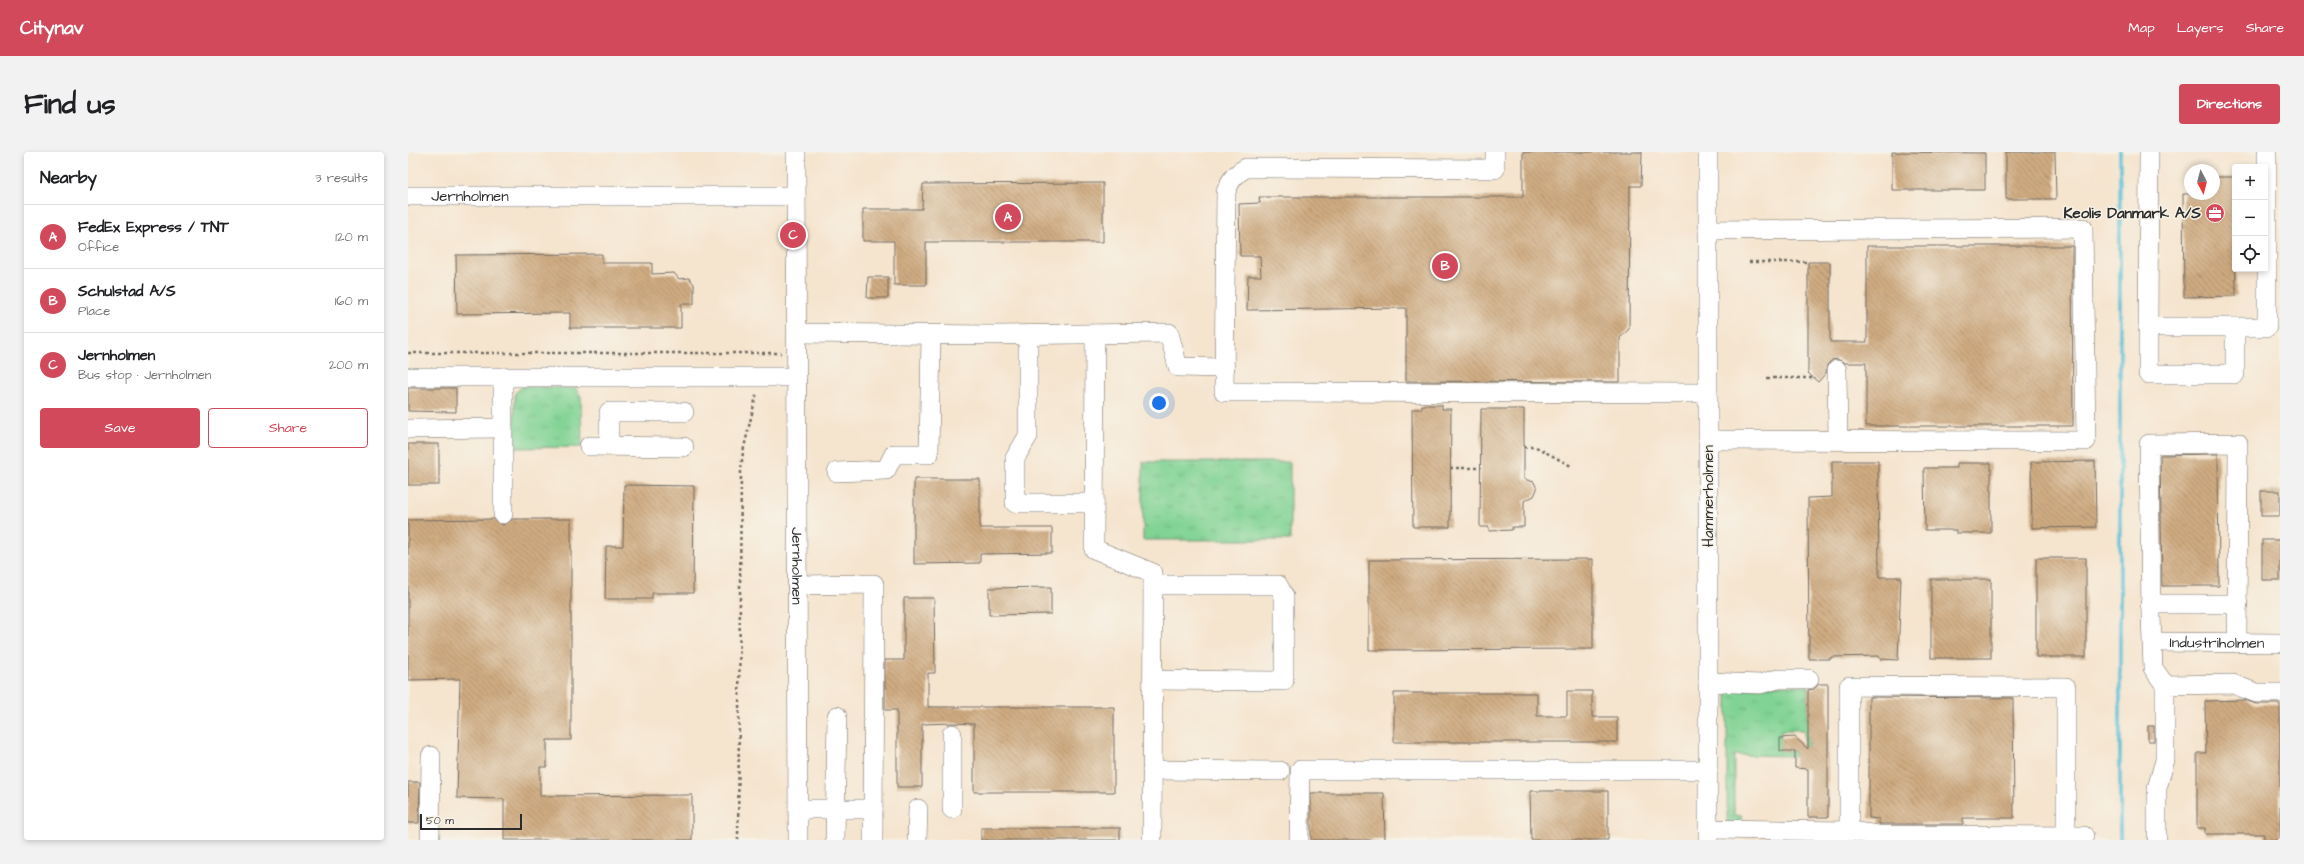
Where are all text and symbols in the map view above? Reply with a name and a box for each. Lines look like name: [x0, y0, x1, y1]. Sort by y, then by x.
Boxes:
text: Citynav: [20, 15, 83, 42]
text: Map: [2128, 18, 2155, 38]
text: Layers: [2177, 18, 2224, 38]
text: Share: [2246, 18, 2284, 38]
button: Directions: [2179, 84, 2280, 124]
text: Find us: [24, 85, 115, 124]
north arrow: [2184, 164, 2220, 200]
map controls: [2232, 164, 2268, 272]
button: +: [2232, 164, 2268, 200]
text: Nearby: [40, 166, 97, 190]
text: 3 results: [315, 169, 368, 187]
street label: Jernholmen: [431, 186, 509, 207]
button: −: [2232, 200, 2268, 236]
pin: A: [995, 202, 1021, 232]
office icon: Keolis Danmark A/S: [2204, 202, 2226, 224]
place label: Keolis Danmark A/S: [2063, 203, 2201, 224]
text: FedEx Express / TNT: [78, 217, 229, 238]
pin: C: [780, 220, 806, 250]
text: A: [49, 228, 57, 246]
text: 120 m: [335, 228, 368, 246]
button: locate: [2232, 236, 2268, 272]
text: Office: [78, 238, 119, 256]
pin: B: [1432, 251, 1458, 281]
text: Schulstad A/S: [78, 281, 176, 302]
text: B: [48, 292, 58, 310]
text: 160 m: [335, 292, 368, 310]
text: Place: [78, 302, 110, 320]
text: Jernholmen: [78, 345, 155, 366]
text: C: [48, 356, 58, 374]
text: 200 m: [329, 356, 368, 374]
text: Bus stop · Jernholmen: [78, 366, 211, 384]
your location: [1149, 393, 1169, 413]
button: Save: [40, 408, 200, 448]
button: Share: [208, 408, 368, 448]
street label: Hammerholmen: [1698, 445, 1719, 547]
street label: Jernholmen: [787, 527, 808, 605]
street label: Industriholmen: [2170, 632, 2265, 653]
scale bar: [420, 812, 522, 831]
text: 50 m: [426, 813, 454, 828]

